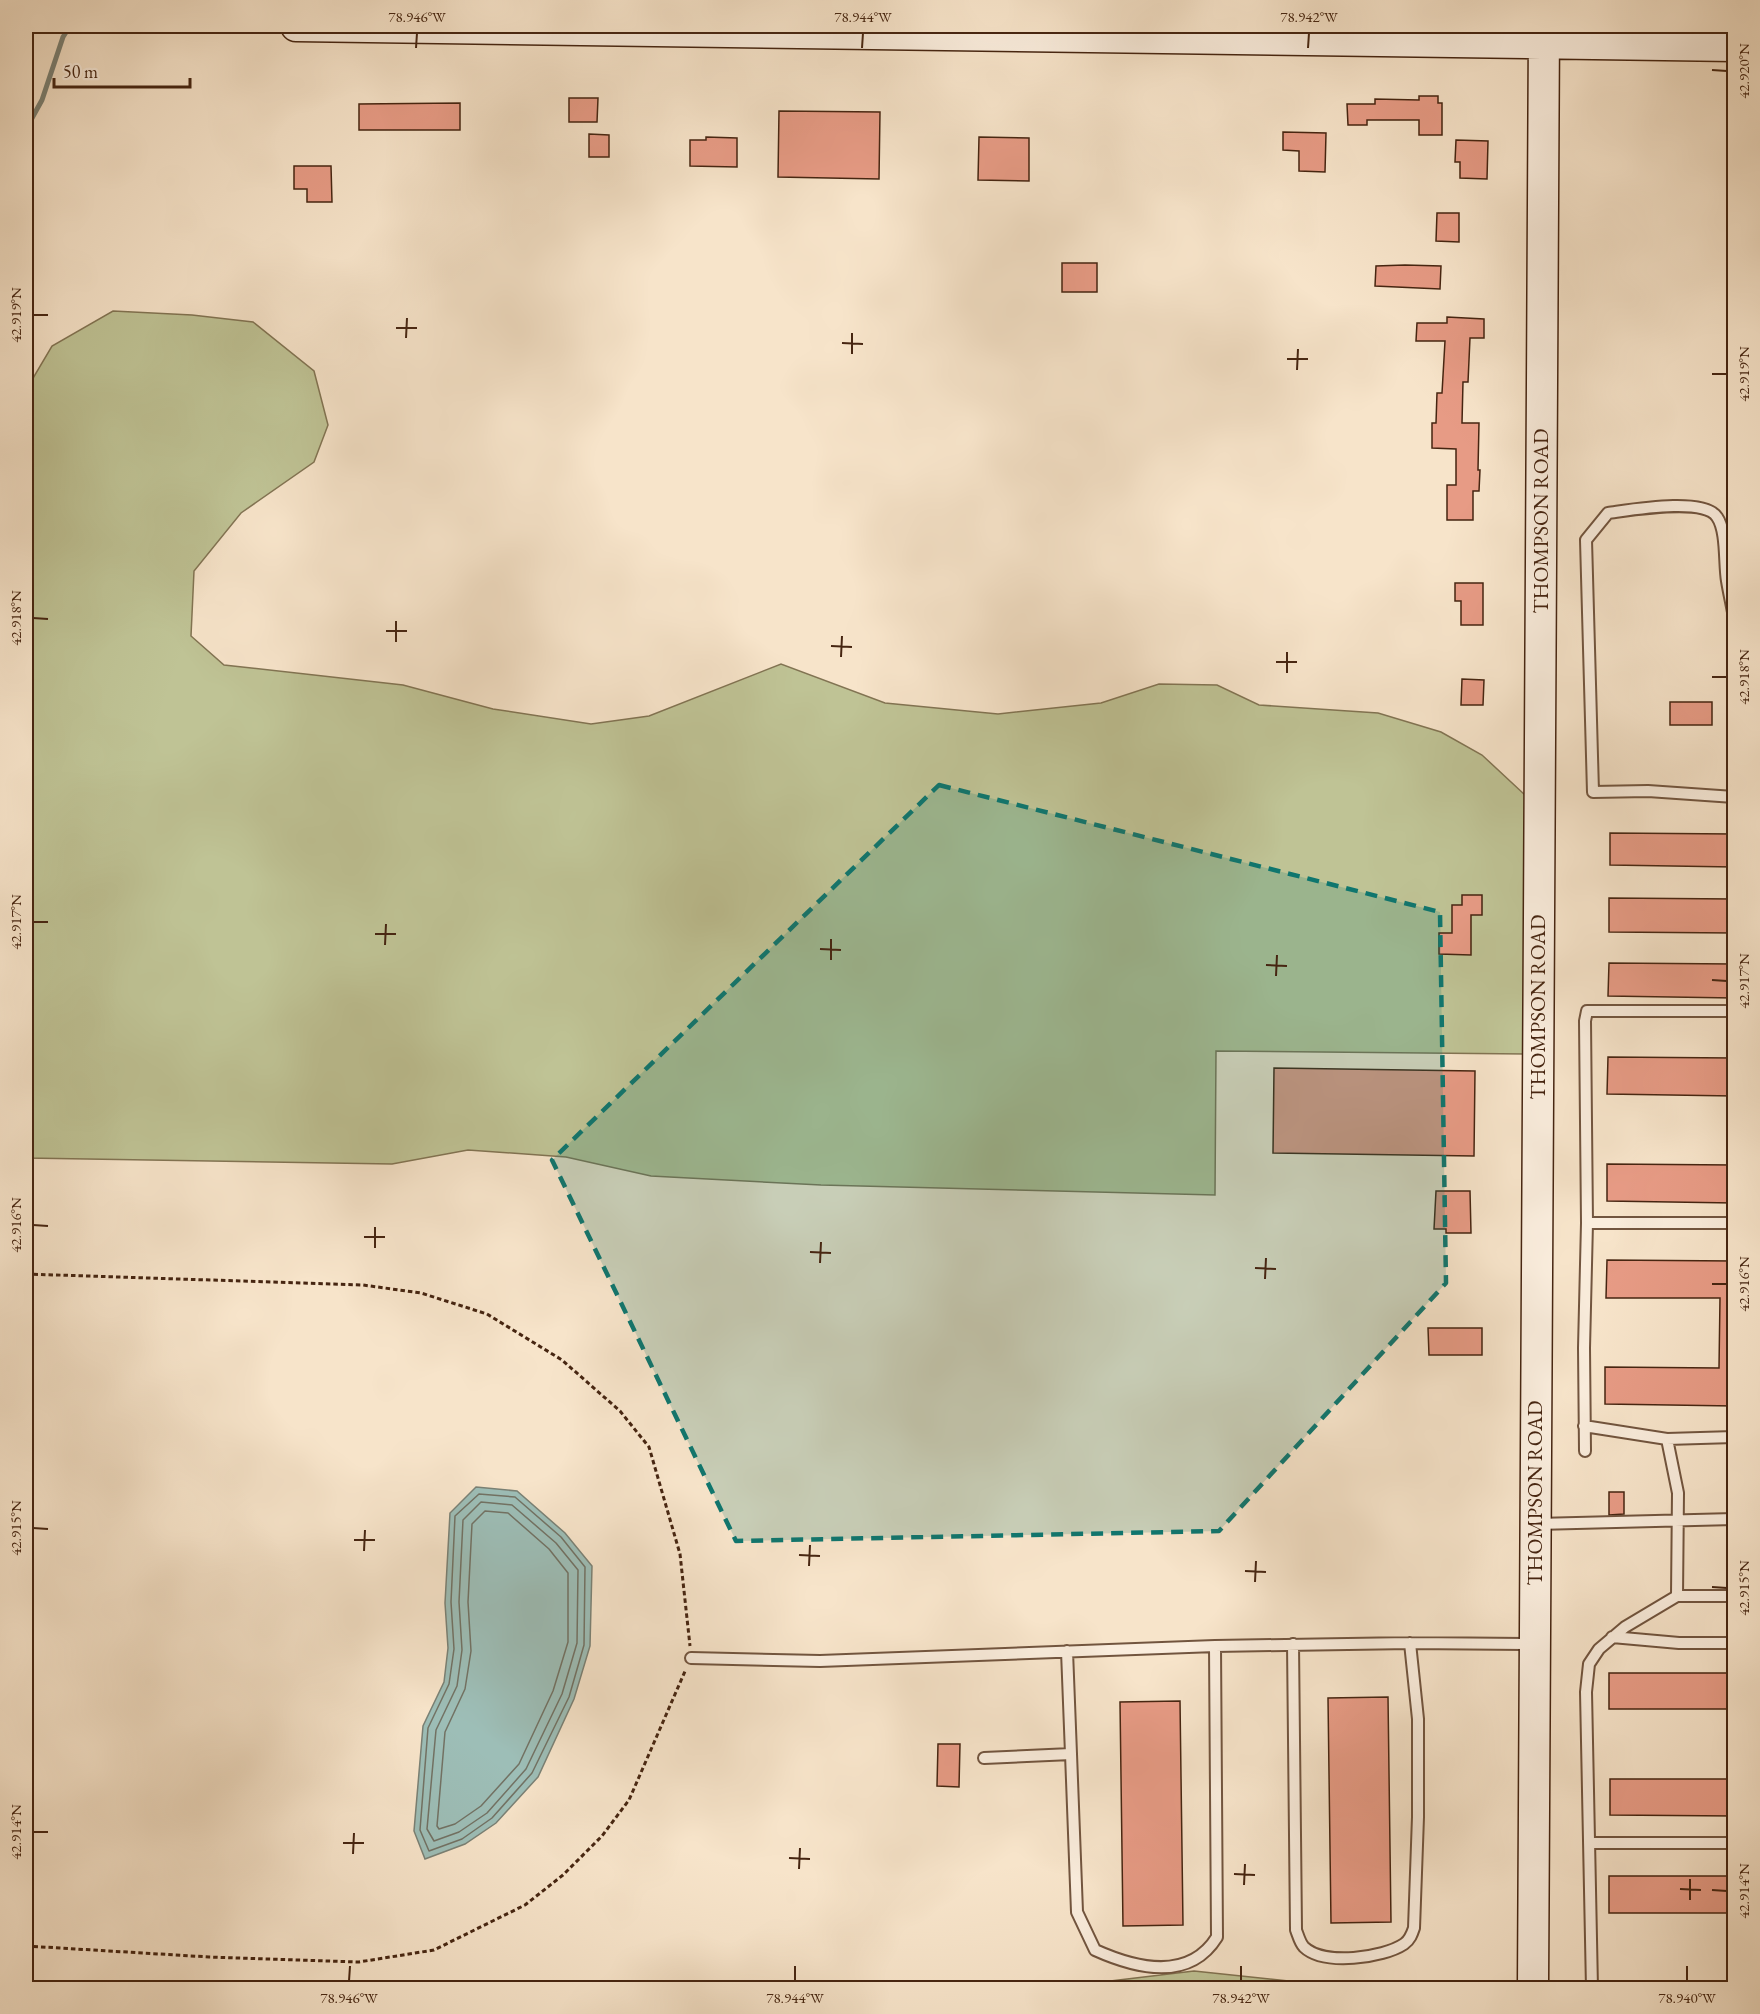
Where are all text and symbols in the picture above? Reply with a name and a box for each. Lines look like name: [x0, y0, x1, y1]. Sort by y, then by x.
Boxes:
text: 78.946°W: [388, 7, 446, 26]
text: 78.944°W: [834, 7, 892, 26]
text: 78.942°W: [1280, 7, 1338, 26]
text: 42.920°N: [1734, 43, 1753, 99]
scale bar: [54, 51, 190, 89]
text: 50 m: [63, 60, 98, 83]
text: 42.919°N: [6, 287, 25, 343]
text: 42.919°N: [1734, 346, 1753, 402]
street label: THOMPSON ROAD: [1527, 428, 1554, 613]
text: 42.918°N: [6, 590, 25, 646]
text: 42.918°N: [1734, 649, 1753, 705]
text: 42.917°N: [6, 894, 25, 950]
street label: THOMPSON ROAD: [1524, 914, 1551, 1099]
text: 42.917°N: [1734, 953, 1753, 1009]
text: 42.916°N: [6, 1197, 25, 1253]
text: 42.916°N: [1734, 1256, 1753, 1312]
street label: THOMPSON ROAD: [1521, 1400, 1548, 1585]
text: 42.915°N: [6, 1500, 25, 1556]
text: 42.915°N: [1734, 1560, 1753, 1616]
text: 42.914°N: [6, 1804, 25, 1860]
text: 42.914°N: [1734, 1863, 1753, 1919]
text: 78.946°W: [320, 1988, 378, 2007]
text: 78.944°W: [766, 1988, 824, 2007]
text: 78.942°W: [1212, 1988, 1270, 2007]
text: 78.940°W: [1658, 1988, 1716, 2007]

